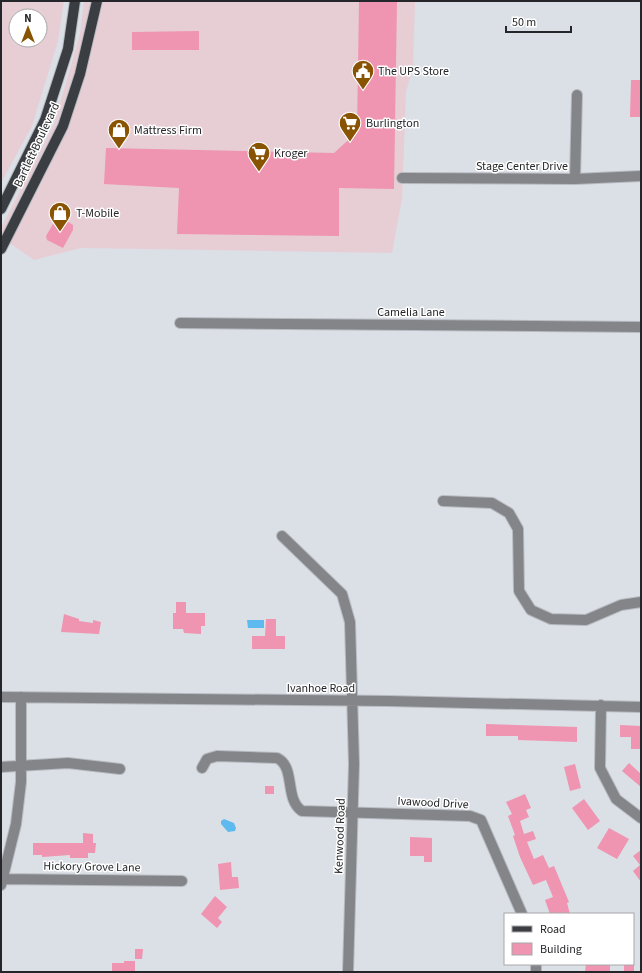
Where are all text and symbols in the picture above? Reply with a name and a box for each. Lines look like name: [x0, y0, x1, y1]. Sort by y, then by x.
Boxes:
north arrow: [8, 8, 48, 48]
scale bar: [506, 8, 571, 34]
text: N: [24, 11, 32, 26]
text: 50 m: [512, 14, 536, 31]
public building icon: The UPS Store: [350, 58, 376, 91]
place label: The UPS Store: [378, 63, 449, 80]
street label: Bartlett Boulevard: [10, 100, 64, 190]
supermarket icon: Burlington: [337, 110, 363, 143]
place label: Burlington: [366, 115, 419, 132]
shop icon: Mattress Firm: [106, 117, 132, 150]
place label: Mattress Firm: [134, 122, 202, 139]
supermarket icon: Kroger: [246, 140, 272, 173]
place label: Kroger: [274, 145, 308, 162]
street label: Stage Center Drive: [476, 158, 568, 175]
shop icon: T-Mobile: [47, 200, 73, 233]
place label: T-Mobile: [76, 205, 119, 222]
street label: Camelia Lane: [377, 304, 445, 321]
street label: Ivanhoe Road: [287, 680, 355, 697]
street label: Ivawood Drive: [397, 793, 469, 813]
street label: Kenwood Road: [330, 798, 350, 874]
street label: Hickory Grove Lane: [43, 858, 141, 876]
legend: [504, 913, 634, 965]
text: Road: [540, 921, 566, 938]
text: Building: [540, 941, 582, 958]

